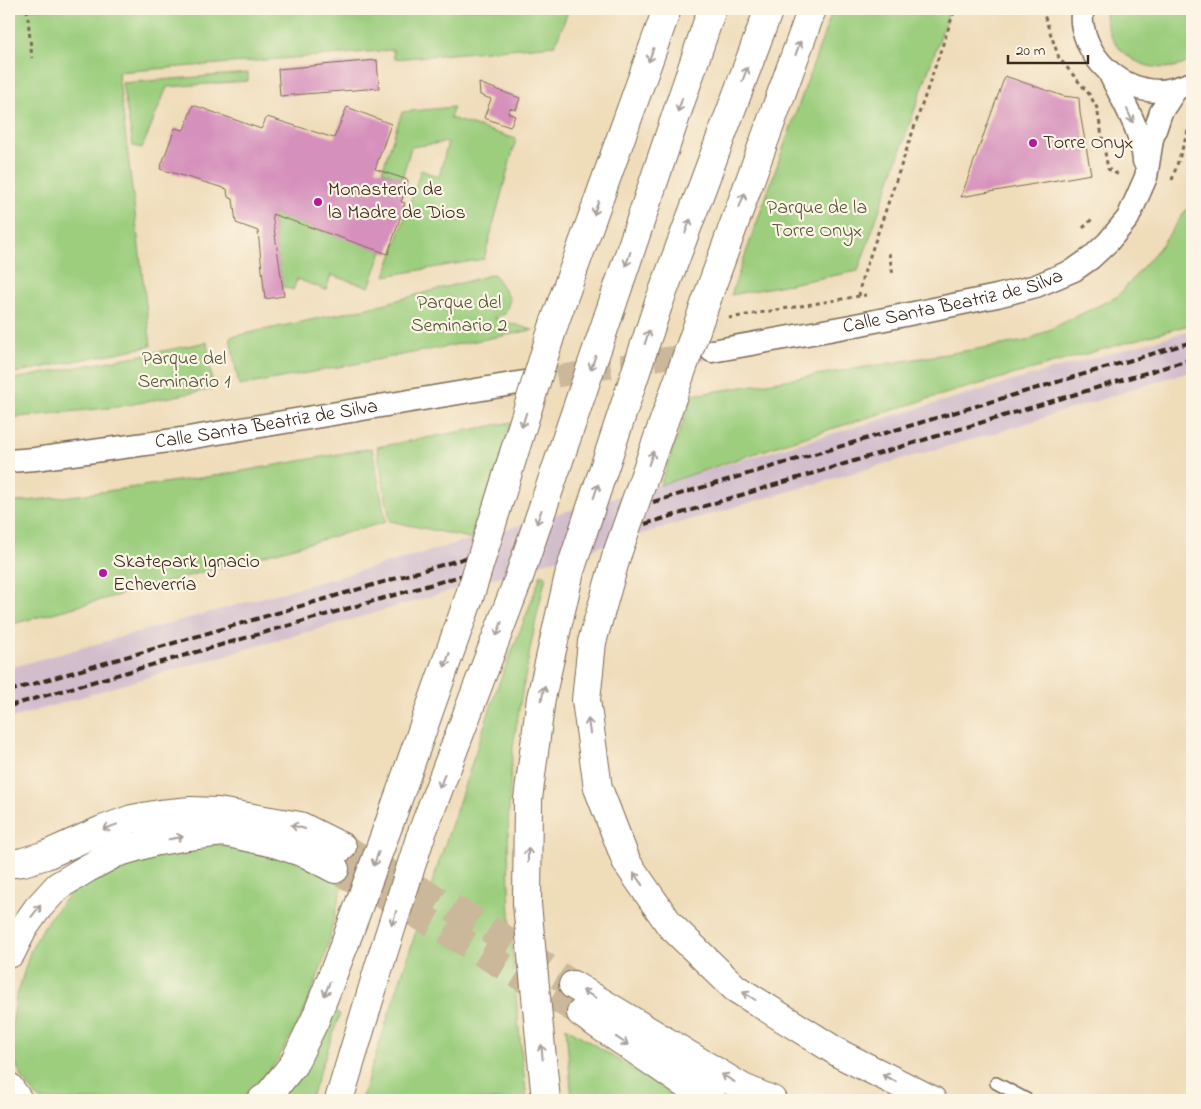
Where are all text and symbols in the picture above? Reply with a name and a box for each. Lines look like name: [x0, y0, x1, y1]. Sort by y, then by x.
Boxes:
scale bar: [1008, 32, 1088, 64]
text: 20 m: [1016, 40, 1046, 62]
one-way arrow: [794, 41, 803, 56]
one-way arrow: [646, 46, 655, 62]
one-way arrow: [741, 67, 750, 82]
one-way arrow: [674, 96, 684, 112]
one-way arrow: [1125, 108, 1135, 123]
place label: Torre Onyx: [1043, 129, 1134, 158]
marker: Torre Onyx: [1027, 137, 1039, 149]
place label: Monasterio de la Madre de Dios: [328, 176, 466, 228]
one-way arrow: [738, 193, 747, 209]
park label: Parque de la Torre Onyx: [767, 194, 867, 246]
marker: Monasterio de la Madre de Dios: [312, 196, 324, 208]
one-way arrow: [591, 199, 600, 215]
one-way arrow: [684, 219, 693, 234]
one-way arrow: [623, 251, 632, 266]
street label: Calle Santa Beatriz de Silva: [841, 262, 1068, 342]
park label: Parque del Seminario 2: [411, 289, 507, 341]
one-way arrow: [643, 329, 653, 345]
park label: Parque del Seminario 1: [137, 345, 231, 397]
one-way arrow: [587, 355, 597, 371]
street label: Calle Santa Beatriz de Silva: [153, 392, 380, 457]
one-way arrow: [519, 412, 529, 428]
one-way arrow: [647, 451, 656, 466]
one-way arrow: [592, 484, 601, 499]
one-way arrow: [534, 509, 544, 525]
place label: Skatepark Ignacio Echeverría: [113, 548, 260, 600]
marker: Skatepark Ignacio Echeverría: [97, 567, 109, 579]
one-way arrow: [494, 621, 503, 636]
one-way arrow: [442, 652, 451, 667]
one-way arrow: [538, 686, 548, 702]
one-way arrow: [584, 718, 594, 734]
one-way arrow: [437, 772, 446, 788]
one-way arrow: [290, 821, 306, 831]
one-way arrow: [103, 823, 118, 832]
one-way arrow: [168, 832, 184, 842]
one-way arrow: [523, 847, 533, 864]
one-way arrow: [371, 850, 380, 866]
one-way arrow: [633, 872, 643, 886]
one-way arrow: [30, 905, 41, 918]
one-way arrow: [389, 910, 399, 926]
one-way arrow: [322, 980, 331, 996]
one-way arrow: [582, 989, 596, 1000]
one-way arrow: [742, 991, 756, 1001]
one-way arrow: [615, 1036, 629, 1046]
one-way arrow: [537, 1044, 547, 1060]
one-way arrow: [722, 1073, 736, 1083]
one-way arrow: [882, 1073, 897, 1082]

